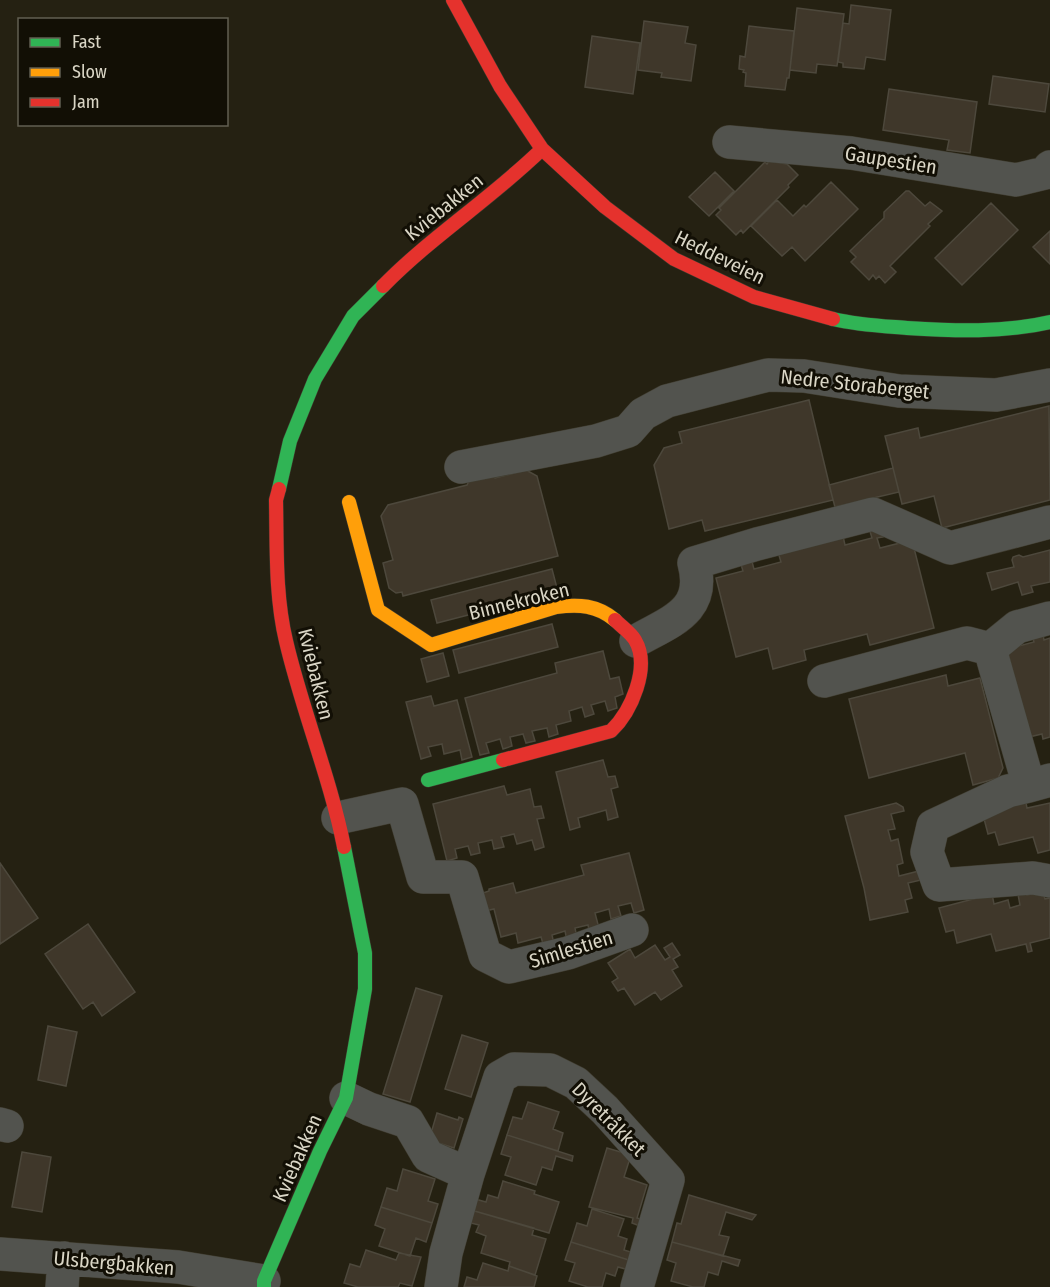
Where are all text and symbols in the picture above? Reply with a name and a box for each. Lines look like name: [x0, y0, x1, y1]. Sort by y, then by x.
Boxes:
legend: [18, 18, 228, 126]
text: Fast: [72, 31, 101, 53]
text: Slow: [72, 61, 107, 83]
text: Jam: [72, 91, 100, 113]
street label: Gaupestien: [843, 141, 939, 179]
street label: Kviebakken: [400, 168, 488, 246]
street label: Heddeveien: [671, 225, 769, 289]
street label: Nedre Storaberget: [779, 364, 931, 404]
street label: Binnekroken: [466, 577, 572, 625]
street label: Kviebakken: [293, 626, 339, 722]
street label: Simlestien: [526, 925, 616, 973]
street label: Dyretråkket: [567, 1077, 651, 1161]
street label: Kviebakken: [267, 1110, 327, 1206]
street label: Ulsbergbakken: [53, 1246, 175, 1280]

